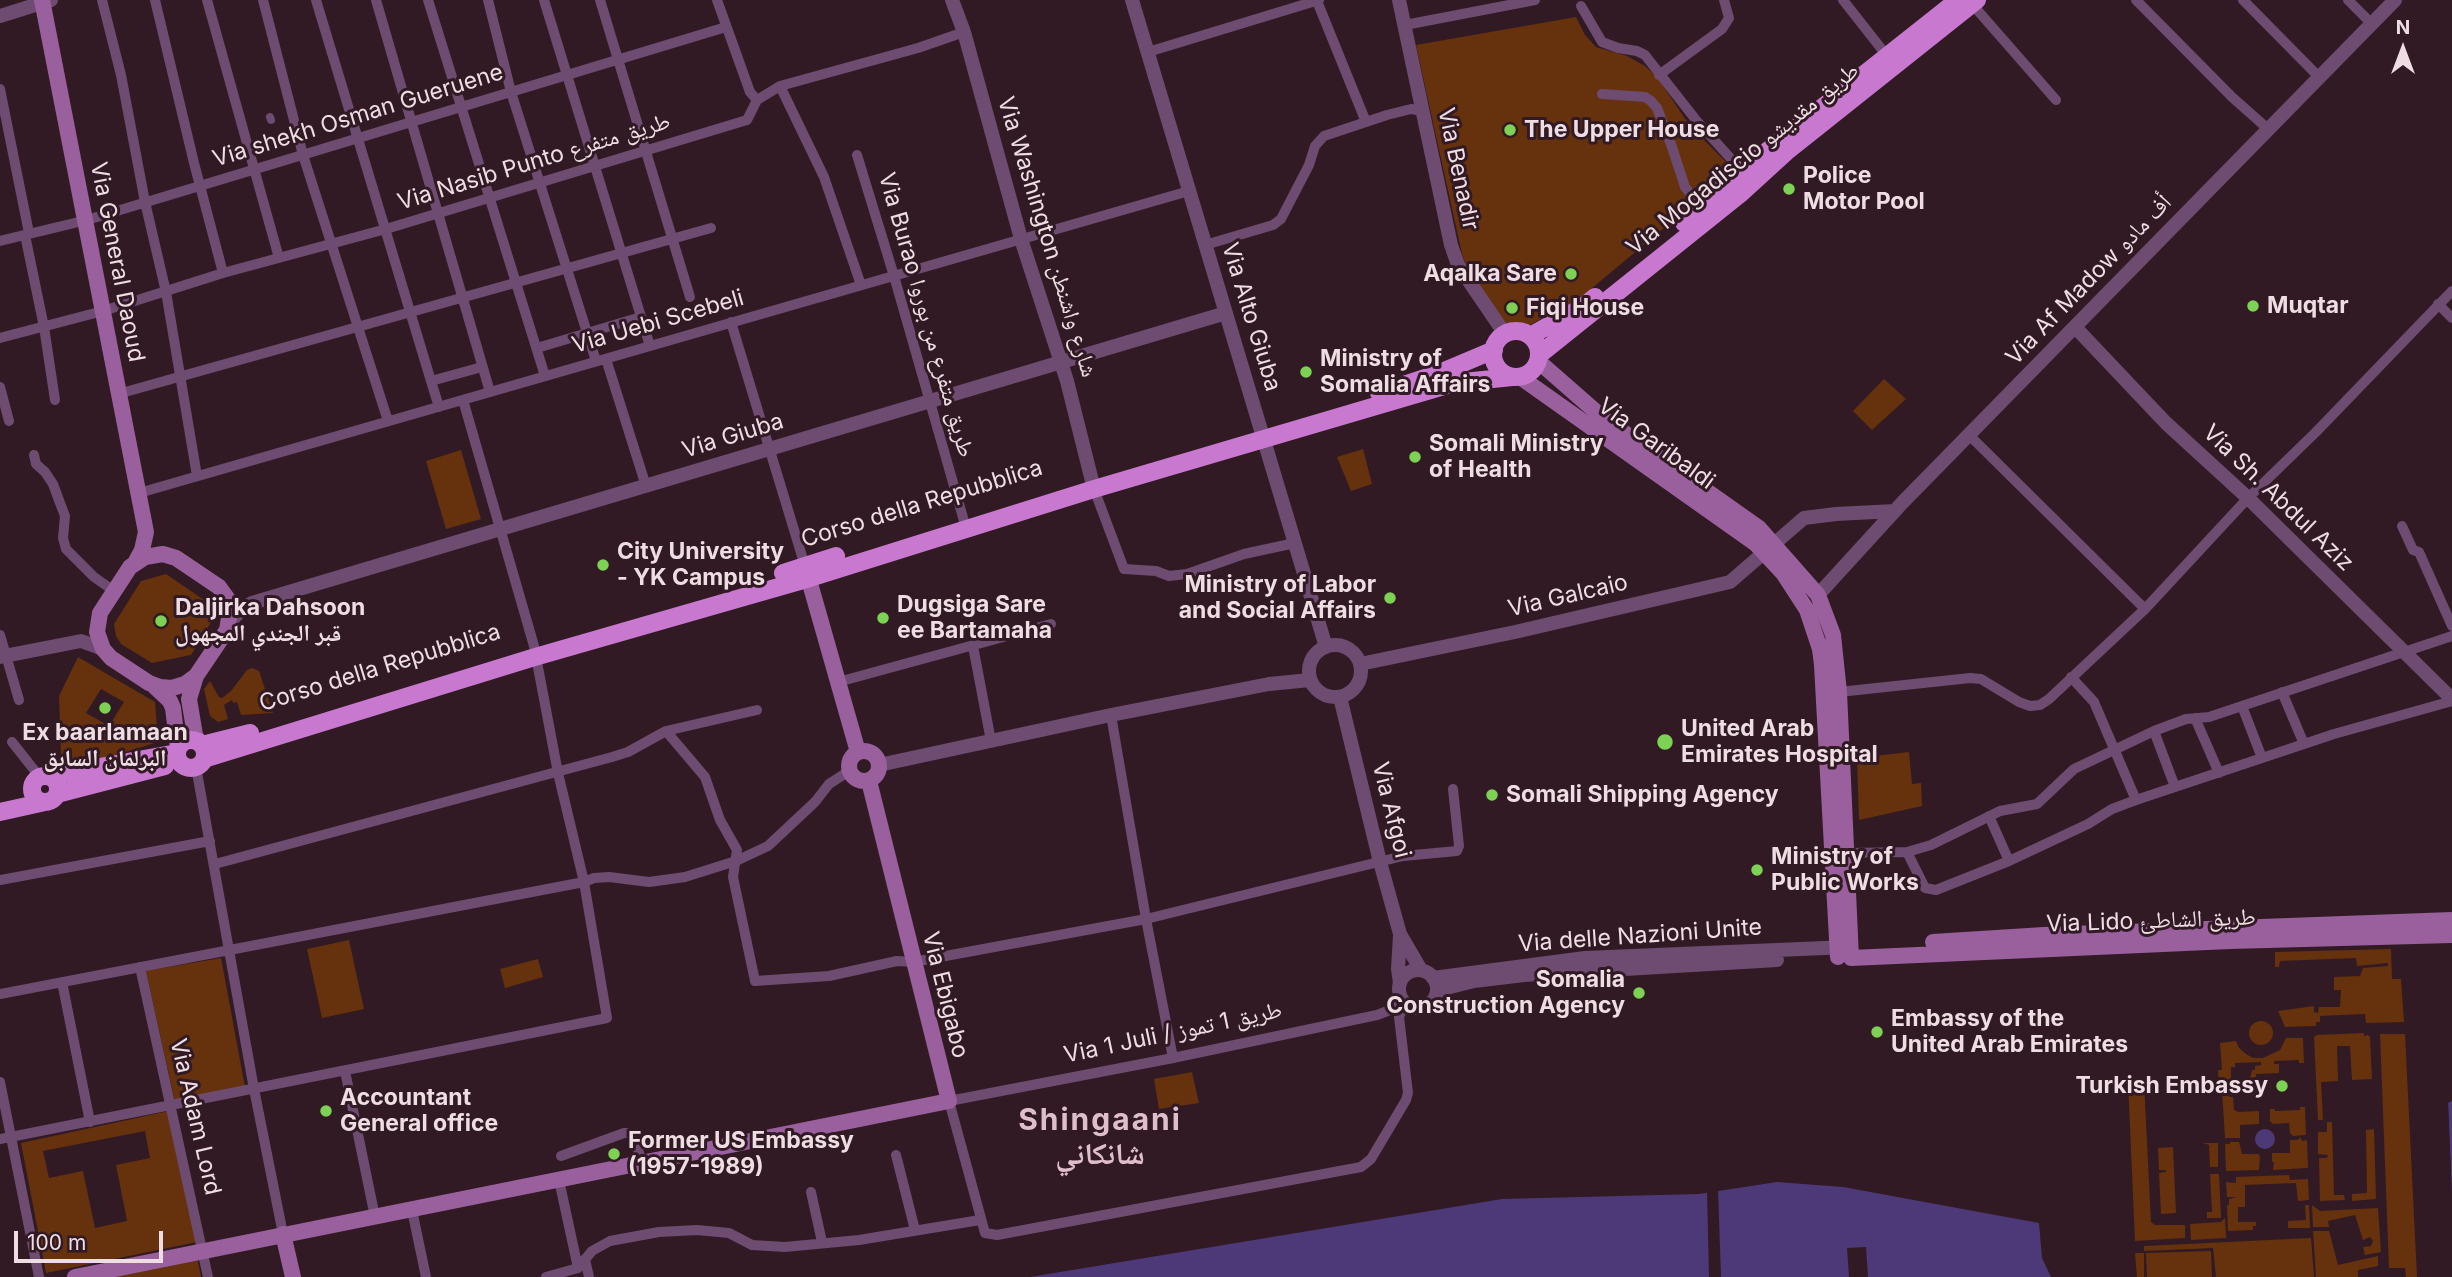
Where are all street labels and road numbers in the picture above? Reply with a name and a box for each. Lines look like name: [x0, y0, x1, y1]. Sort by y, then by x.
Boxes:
street label: Via Mogadiscio طريق مقديشو: [1621, 57, 1865, 261]
street label: Via shekh Osman Gueruene: [209, 59, 507, 173]
street label: Via Washington شارع واشنطن: [991, 94, 1103, 380]
street label: Via Benadir: [1432, 105, 1484, 233]
street label: Via Nasib Punto طريق متفرع: [395, 107, 673, 217]
street label: Via General Daoud: [84, 160, 150, 364]
street label: Via Burao طريق متفرع من بوروا: [872, 169, 980, 461]
street label: Via Af Madow أف مادو: [2001, 189, 2177, 371]
street label: Via Alto Giuba: [1215, 239, 1287, 395]
street label: Via Uebi Scebeli: [569, 284, 747, 360]
street label: Via Garibaldi: [1592, 392, 1720, 496]
street label: Via Giuba: [679, 408, 787, 464]
street label: Via Sh. Abdul Aziz: [2197, 419, 2359, 577]
street label: Corso della Repubblica: [798, 454, 1046, 554]
street label: Via Galcaio: [1505, 569, 1631, 623]
street label: Corso della Repubblica: [256, 618, 504, 718]
street label: Via Afgoi: [1366, 759, 1416, 861]
street label: Via Lido طريق الشاطئ: [2046, 904, 2256, 938]
street label: Via delle Nazioni Unite: [1517, 914, 1763, 958]
street label: Via Ebigabo: [916, 929, 974, 1061]
street label: Via 1 Juli / طريق 1 تموز: [1061, 996, 1285, 1070]
street label: Via Adam Lord: [164, 1036, 226, 1198]

